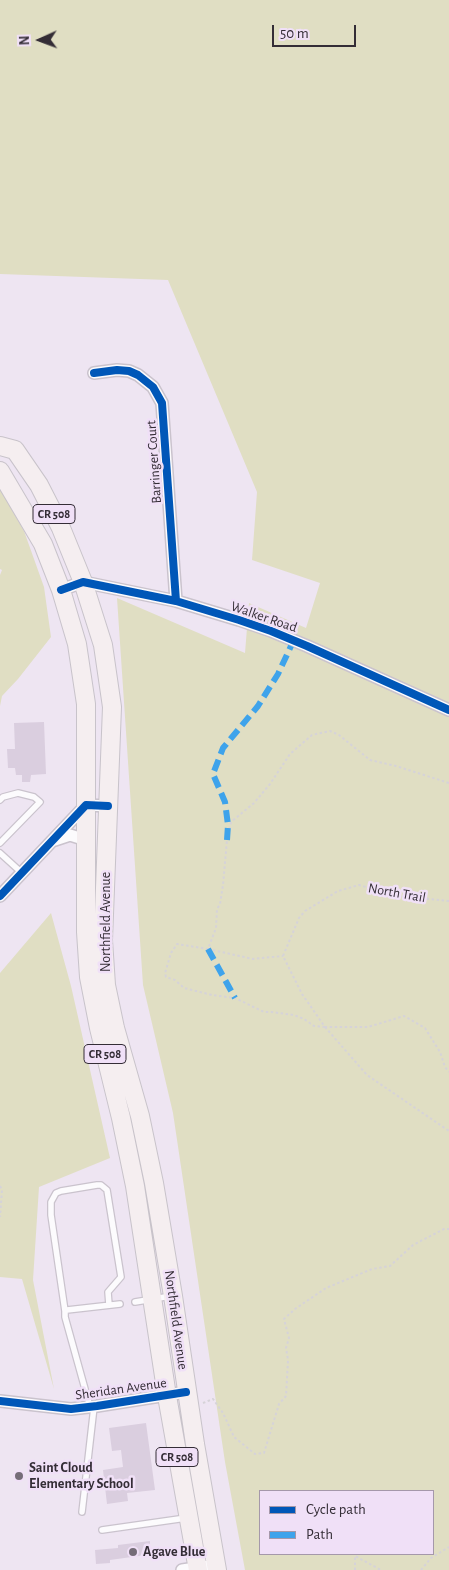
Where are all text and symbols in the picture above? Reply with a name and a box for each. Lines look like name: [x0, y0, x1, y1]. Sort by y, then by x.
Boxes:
north arrow: [15, 15, 65, 65]
scale bar: [274, 15, 358, 47]
text: 50 m: [280, 26, 309, 41]
text: N: [18, 35, 32, 46]
street label: Barringer Court: [143, 420, 165, 504]
road number: CR 508: [33, 504, 75, 524]
street label: Walker Road: [229, 598, 299, 636]
street label: Northfield Avenue: [98, 872, 114, 972]
street label: North Trail: [367, 880, 427, 906]
road number: CR 508: [84, 1044, 126, 1064]
street label: Northfield Avenue: [161, 1269, 191, 1371]
street label: Sheridan Avenue: [74, 1374, 168, 1404]
road number: CR 508: [156, 1448, 198, 1466]
place label: Saint Cloud Elementary School: [29, 1460, 134, 1492]
marker: Saint Cloud Elementary School: [13, 1470, 25, 1482]
legend: [259, 1490, 434, 1555]
text: Cycle path: [306, 1502, 366, 1517]
text: Path: [306, 1527, 333, 1542]
place label: Agave Blue: [143, 1544, 205, 1560]
marker: Agave Blue: [127, 1546, 139, 1558]

